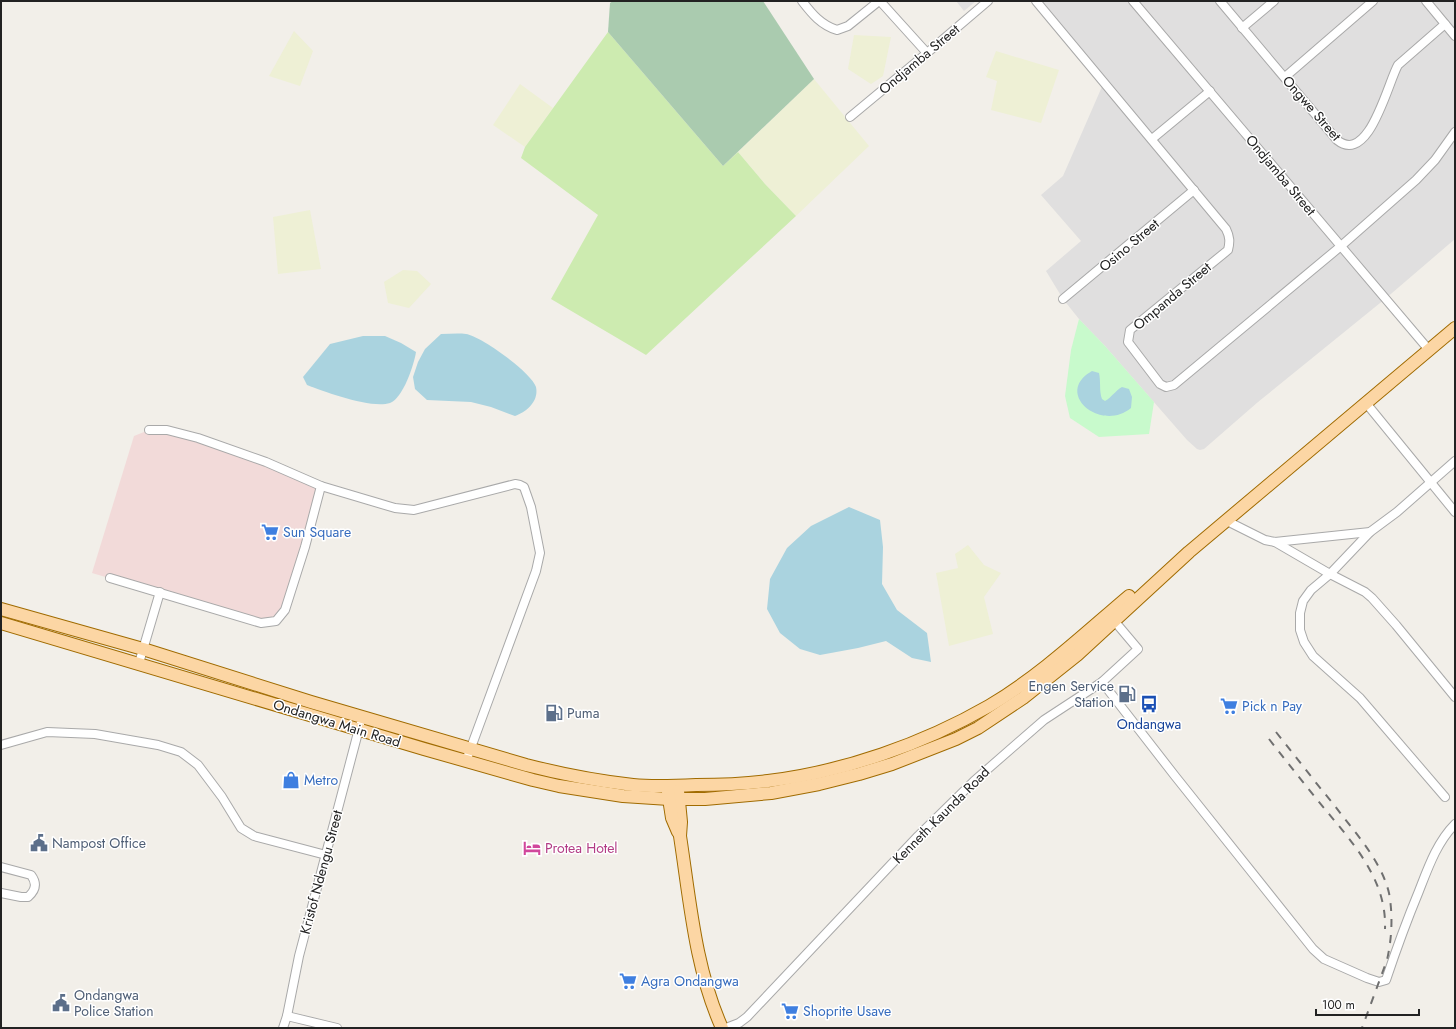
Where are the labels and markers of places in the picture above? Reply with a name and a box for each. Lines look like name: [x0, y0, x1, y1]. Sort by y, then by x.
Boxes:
supermarket icon: Sun Square: [260, 522, 280, 542]
place label: Sun Square: [283, 522, 351, 542]
place label: Engen Service Station: [1028, 676, 1114, 712]
fuel station icon: Engen Service Station: [1117, 684, 1137, 704]
bus stop icon: Ondangwa: [1139, 694, 1159, 714]
supermarket icon: Pick n Pay: [1219, 696, 1239, 716]
place label: Pick n Pay: [1242, 696, 1303, 716]
fuel station icon: Puma: [544, 703, 564, 723]
place label: Puma: [567, 703, 599, 723]
place label: Ondangwa: [1117, 714, 1181, 734]
shop icon: Metro: [281, 770, 301, 790]
place label: Metro: [304, 770, 339, 790]
public building icon: Nampost Office: [29, 833, 49, 853]
place label: Nampost Office: [52, 833, 146, 853]
hotel icon: Protea Hotel: [522, 838, 542, 858]
place label: Protea Hotel: [545, 838, 618, 858]
supermarket icon: Agra Ondangwa: [618, 971, 638, 991]
place label: Agra Ondangwa: [641, 971, 739, 991]
place label: Ondangwa Police Station: [74, 985, 154, 1021]
public building icon: Ondangwa Police Station: [51, 993, 71, 1013]
supermarket icon: Shoprite Usave: [780, 1001, 800, 1021]
place label: Shoprite Usave: [803, 1001, 891, 1021]

